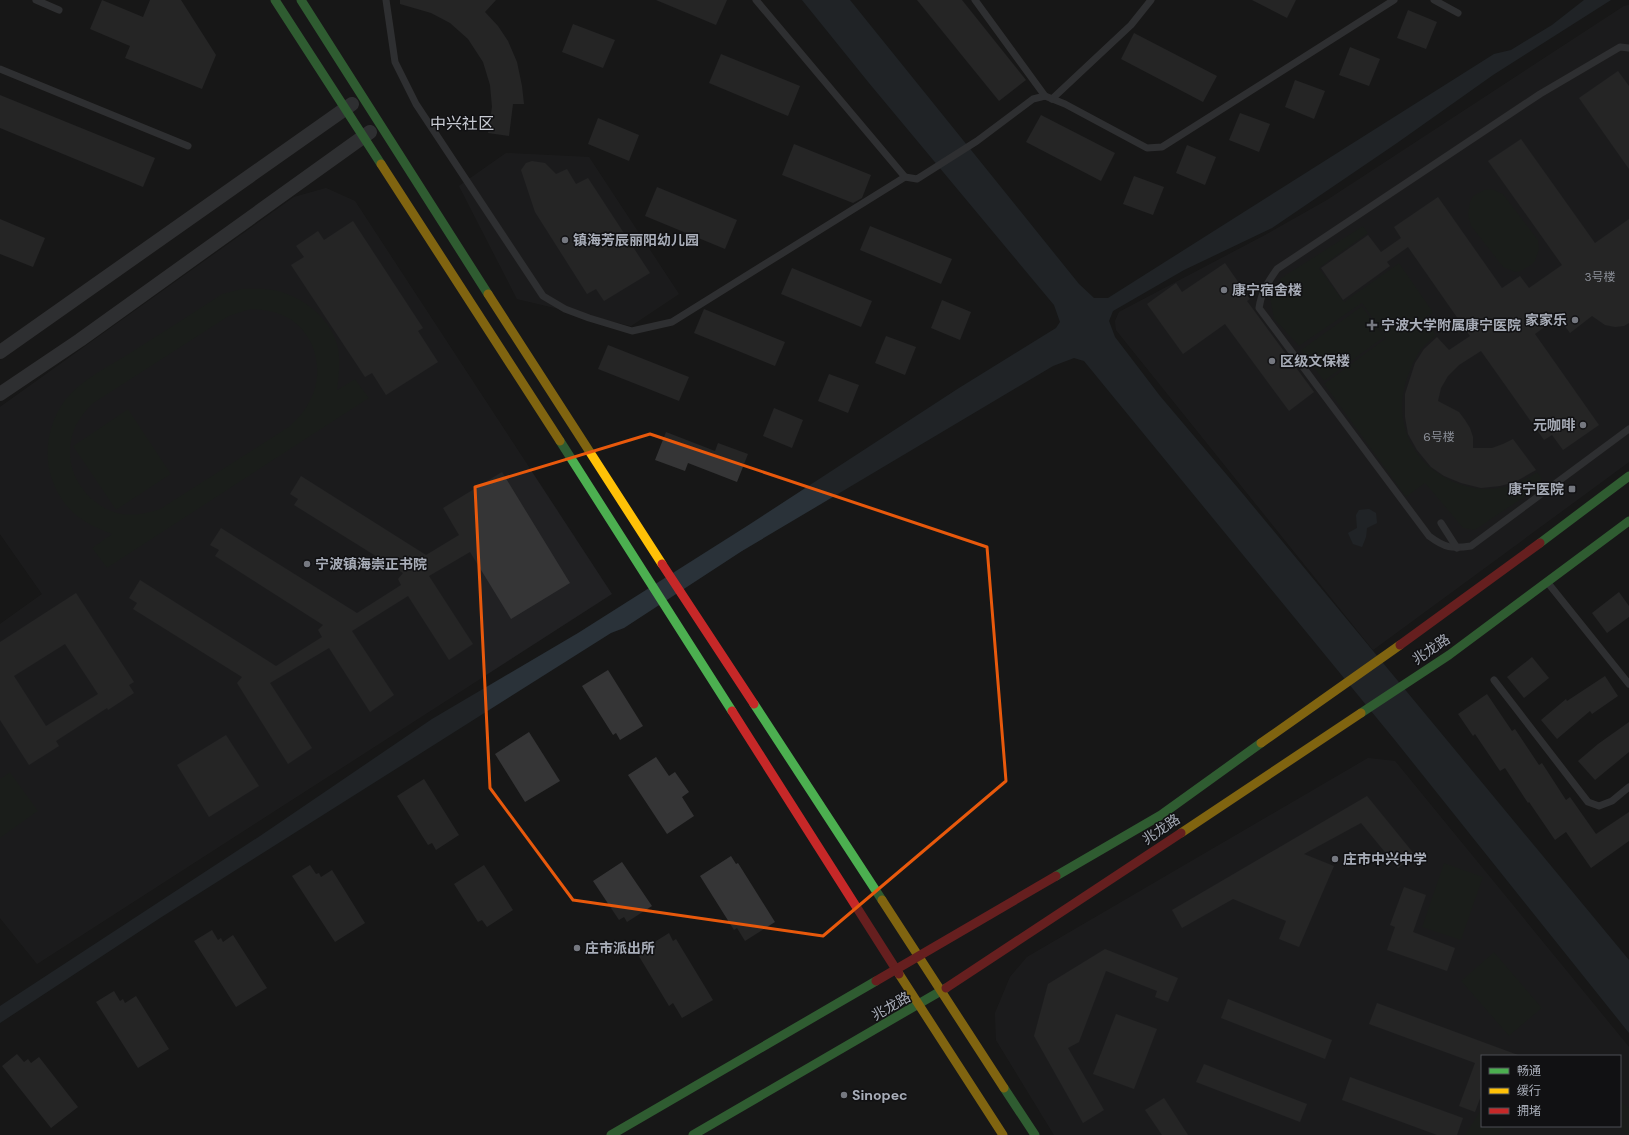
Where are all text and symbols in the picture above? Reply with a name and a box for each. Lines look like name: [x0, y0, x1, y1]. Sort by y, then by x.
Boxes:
district label: 中兴社区: [430, 113, 494, 134]
place label: 镇海芳辰丽阳幼儿园: [573, 231, 699, 249]
marker: 镇海芳辰丽阳幼儿园: [560, 235, 570, 245]
house number: 3号楼: [1584, 269, 1616, 285]
place label: 康宁宿舍楼: [1232, 281, 1302, 299]
marker: 康宁宿舍楼: [1219, 285, 1229, 295]
place label: 家家乐: [1525, 311, 1567, 329]
marker: 家家乐: [1570, 315, 1580, 325]
place label: 宁波大学附属康宁医院: [1381, 316, 1521, 334]
marker: 宁波大学附属康宁医院: [1366, 319, 1378, 331]
place label: 区级文保楼: [1280, 352, 1350, 370]
marker: 区级文保楼: [1267, 356, 1277, 366]
place label: 元咖啡: [1533, 416, 1576, 434]
marker: 元咖啡: [1578, 420, 1588, 430]
house number: 6号楼: [1423, 429, 1455, 445]
place label: 康宁医院: [1508, 480, 1564, 498]
marker: 康宁医院: [1567, 484, 1577, 494]
place label: 宁波镇海崇正书院: [315, 555, 427, 573]
marker: 宁波镇海崇正书院: [302, 559, 312, 569]
street label: 兆龙路: [1409, 630, 1453, 668]
street label: 兆龙路: [1139, 810, 1183, 848]
place label: 庄市中兴中学: [1343, 850, 1427, 868]
marker: 庄市中兴中学: [1330, 854, 1340, 864]
place label: 庄市派出所: [585, 939, 655, 957]
marker: 庄市派出所: [572, 943, 582, 953]
street label: 兆龙路: [868, 988, 914, 1024]
legend: [1481, 1055, 1621, 1127]
text: 畅通: [1517, 1063, 1541, 1079]
text: 缓行: [1517, 1083, 1541, 1099]
place label: Sinopec: [852, 1086, 908, 1104]
marker: Sinopec: [839, 1090, 849, 1100]
text: 拥堵: [1517, 1103, 1541, 1119]

